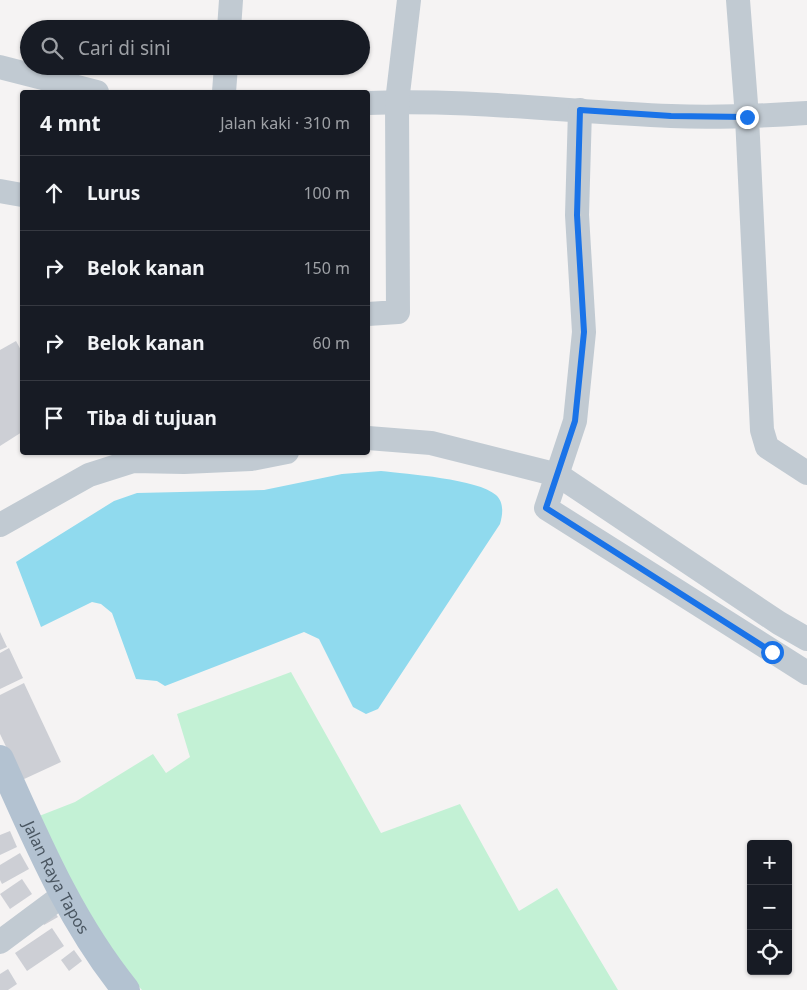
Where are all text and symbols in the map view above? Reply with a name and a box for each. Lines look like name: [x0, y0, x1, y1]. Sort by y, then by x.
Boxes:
search box: [20, 20, 370, 75]
icon: search: [38, 34, 66, 62]
text: Cari di sini: [78, 35, 171, 61]
route end: [736, 106, 759, 129]
text: 4 mnt: [40, 109, 101, 137]
text: Jalan kaki · 310 m: [220, 112, 350, 134]
icon: ahead: [40, 179, 68, 207]
text: Lurus: [87, 180, 140, 206]
text: 100 m: [303, 182, 350, 204]
icon: right: [40, 254, 68, 282]
text: Belok kanan: [87, 255, 204, 281]
text: 150 m: [303, 257, 350, 279]
icon: right: [40, 329, 68, 357]
text: Belok kanan: [87, 330, 204, 356]
text: 60 m: [313, 332, 350, 354]
icon: arrive: [40, 404, 68, 432]
text: Tiba di tujuan: [87, 405, 217, 431]
route start: [761, 641, 784, 664]
street label: Jalan Raya Tapos: [17, 815, 95, 938]
map controls: [747, 840, 792, 975]
button: +: [747, 840, 792, 885]
button: −: [747, 885, 792, 930]
button: locate: [747, 930, 792, 975]

